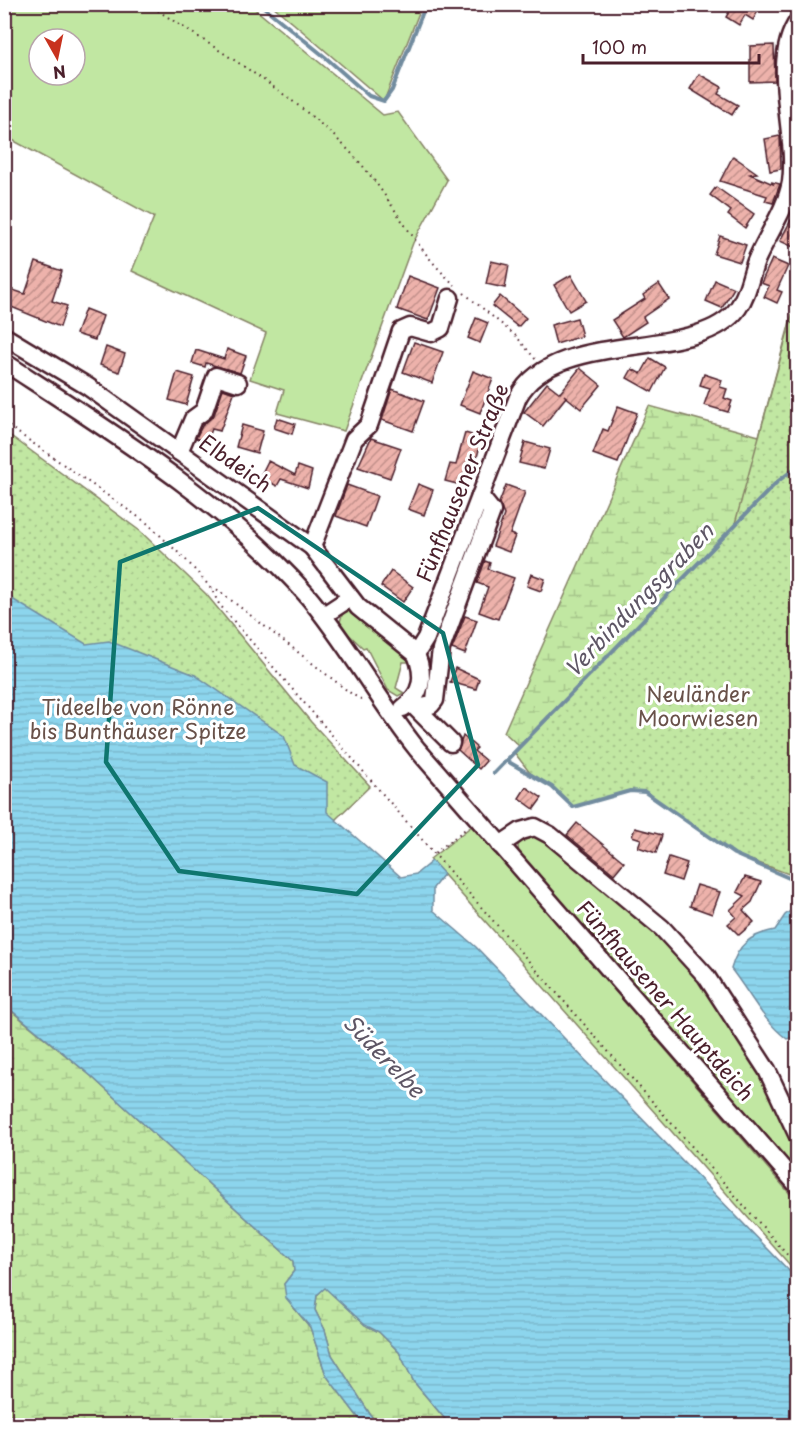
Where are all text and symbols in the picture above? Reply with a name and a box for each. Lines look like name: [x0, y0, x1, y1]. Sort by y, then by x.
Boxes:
north arrow: [27, 27, 87, 87]
scale bar: [583, 27, 758, 65]
text: 100 m: [592, 33, 647, 60]
text: N: [51, 60, 68, 86]
street label: Fünfhausener Straße: [407, 378, 516, 586]
street label: Elbdeich: [193, 426, 279, 499]
water label: Verbindungsgraben: [556, 514, 721, 683]
park label: Neuländer Moorwiesen: [637, 677, 759, 733]
park label: Tideelbe von Rönne bis Bunthäuser Spitze: [30, 690, 246, 746]
street label: Fünfhausener Hauptdeich: [570, 892, 763, 1107]
water label: Süderelbe: [337, 1006, 434, 1105]

